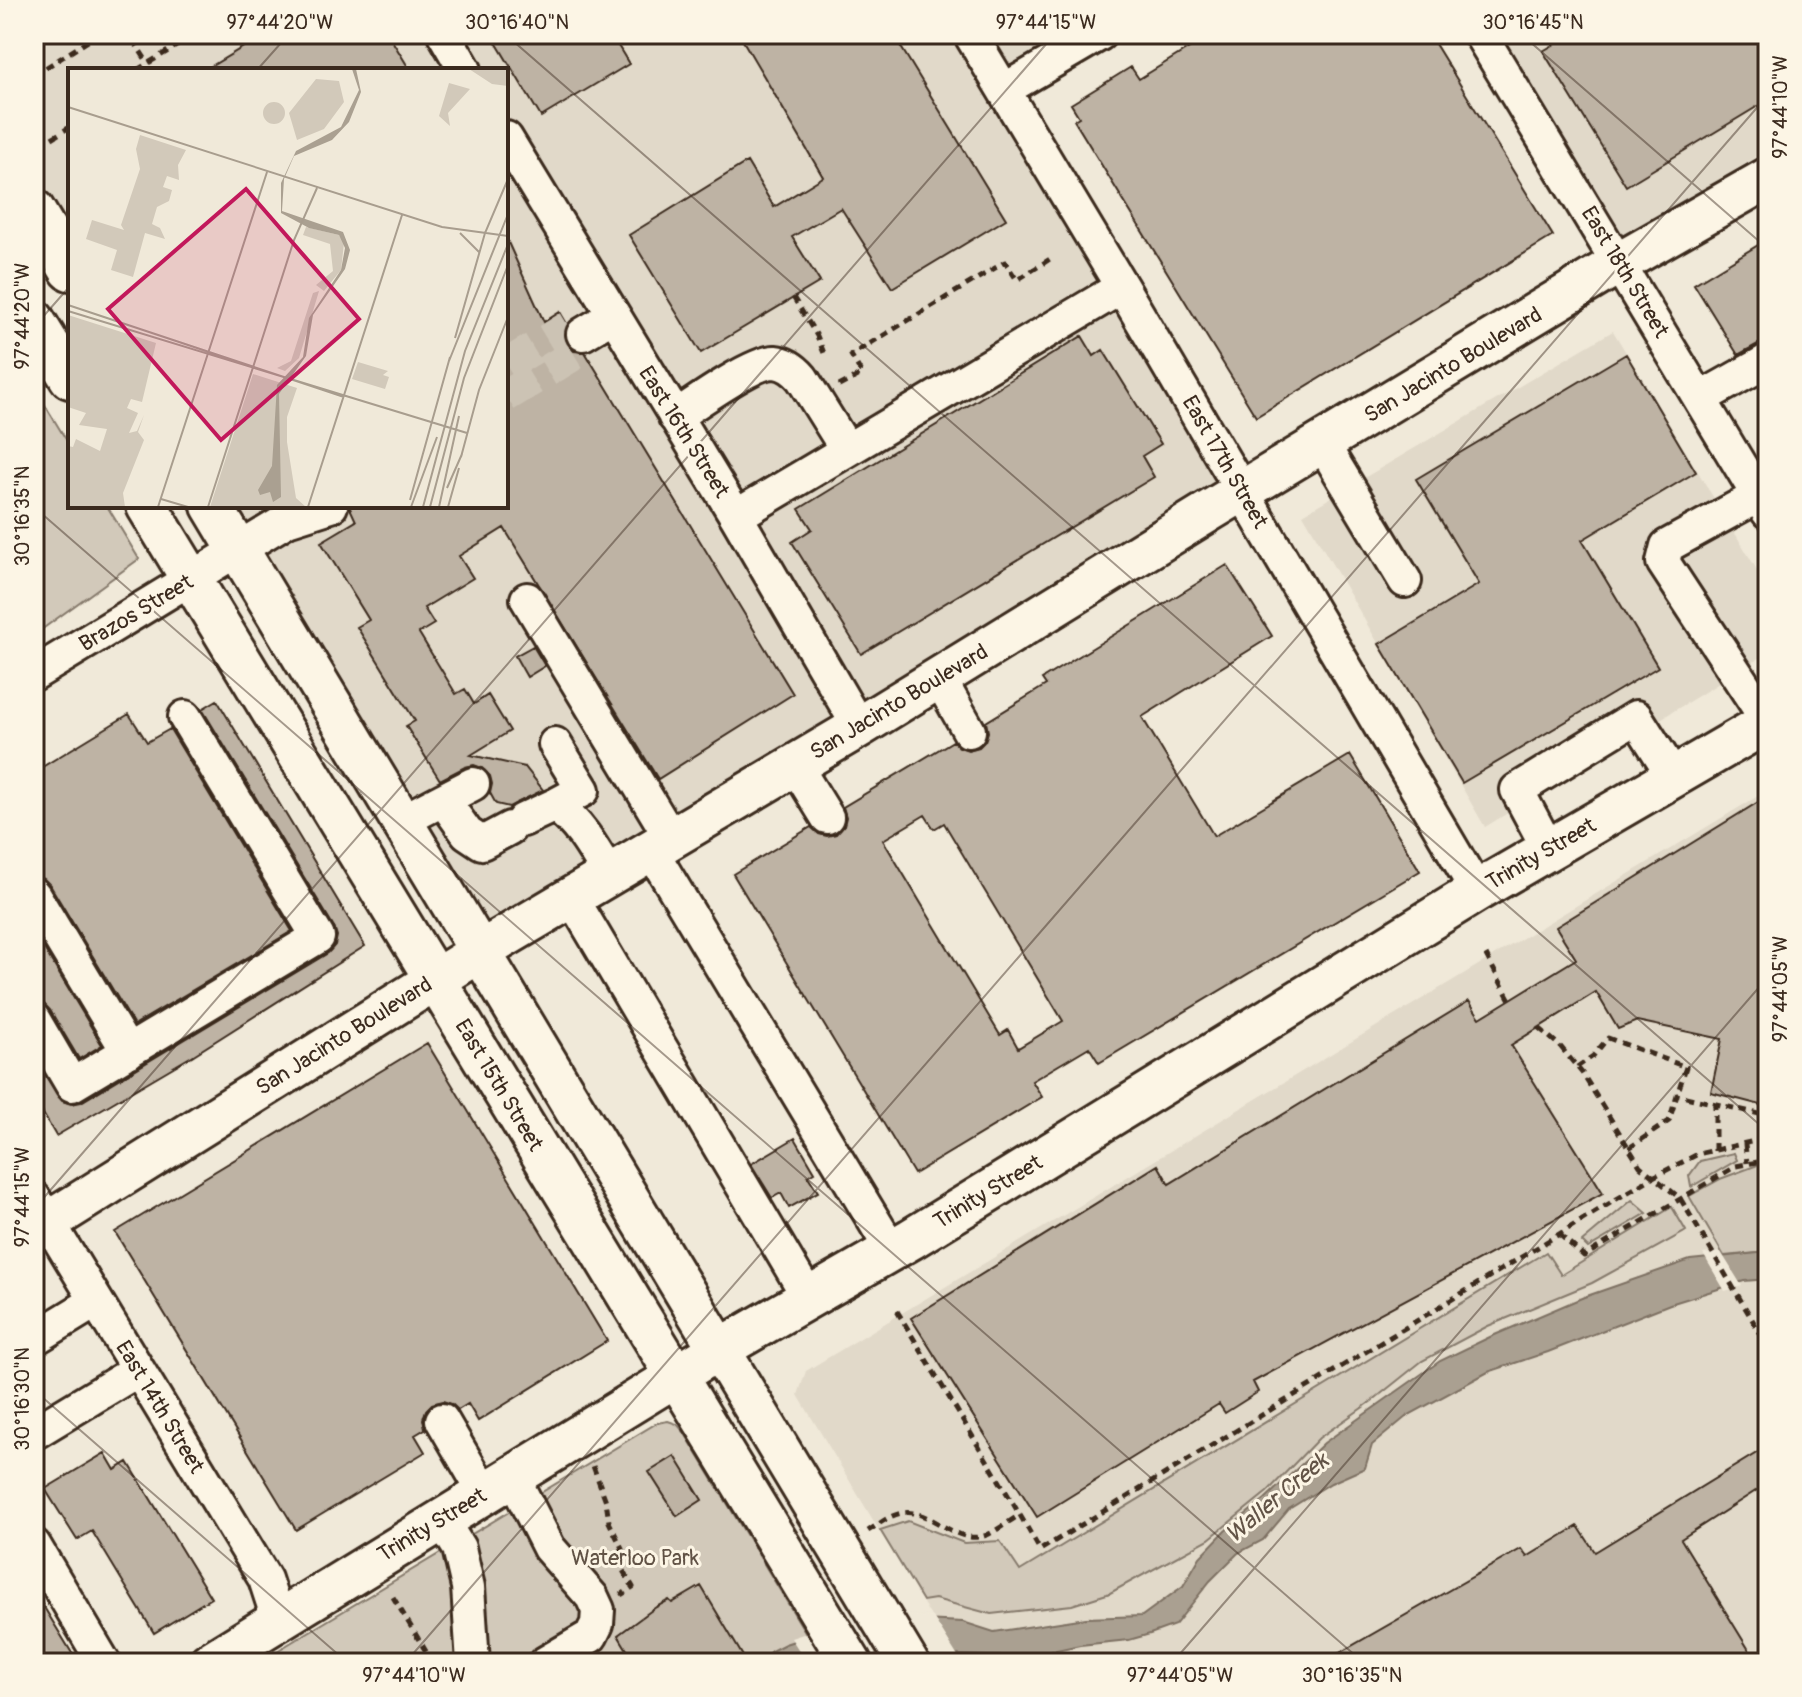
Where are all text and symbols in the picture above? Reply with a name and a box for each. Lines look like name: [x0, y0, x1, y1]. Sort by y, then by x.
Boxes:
text: 97°44'20"W: [227, 10, 333, 35]
text: 30°16'40"N: [465, 10, 569, 35]
text: 97°44'15"W: [996, 10, 1096, 35]
text: 30°16'45"N: [1482, 10, 1584, 35]
text: 97°44'10"W: [1768, 55, 1793, 159]
inset map: [68, 68, 508, 508]
street label: East 18th Street: [1575, 201, 1675, 343]
text: 97°44'20"W: [10, 263, 35, 369]
street label: San Jacinto Boulevard: [1359, 301, 1547, 429]
street label: East 16th Street: [632, 361, 736, 503]
street label: East 17th Street: [1176, 390, 1274, 534]
text: 30°16'35"N: [10, 466, 35, 566]
street label: Brazos Street: [74, 568, 198, 658]
street label: San Jacinto Boulevard: [805, 638, 993, 766]
street label: Trinity Street: [1481, 811, 1601, 897]
text: 97°44'05"W: [1768, 936, 1793, 1042]
street label: San Jacinto Boulevard: [251, 970, 437, 1102]
street label: East 15th Street: [449, 1014, 550, 1156]
text: 97°44'15"W: [10, 1147, 35, 1247]
street label: Trinity Street: [928, 1148, 1048, 1235]
street label: East 14th Street: [109, 1335, 211, 1479]
text: 30°16'30"N: [10, 1347, 35, 1451]
water label: Waller Creek: [1220, 1445, 1336, 1549]
street label: Trinity Street: [372, 1481, 492, 1568]
park label: Waterloo Park: [571, 1544, 699, 1572]
text: 97°44'10"W: [362, 1663, 466, 1688]
text: 97°44'05"W: [1127, 1663, 1233, 1688]
text: 30°16'35"N: [1302, 1663, 1402, 1688]

